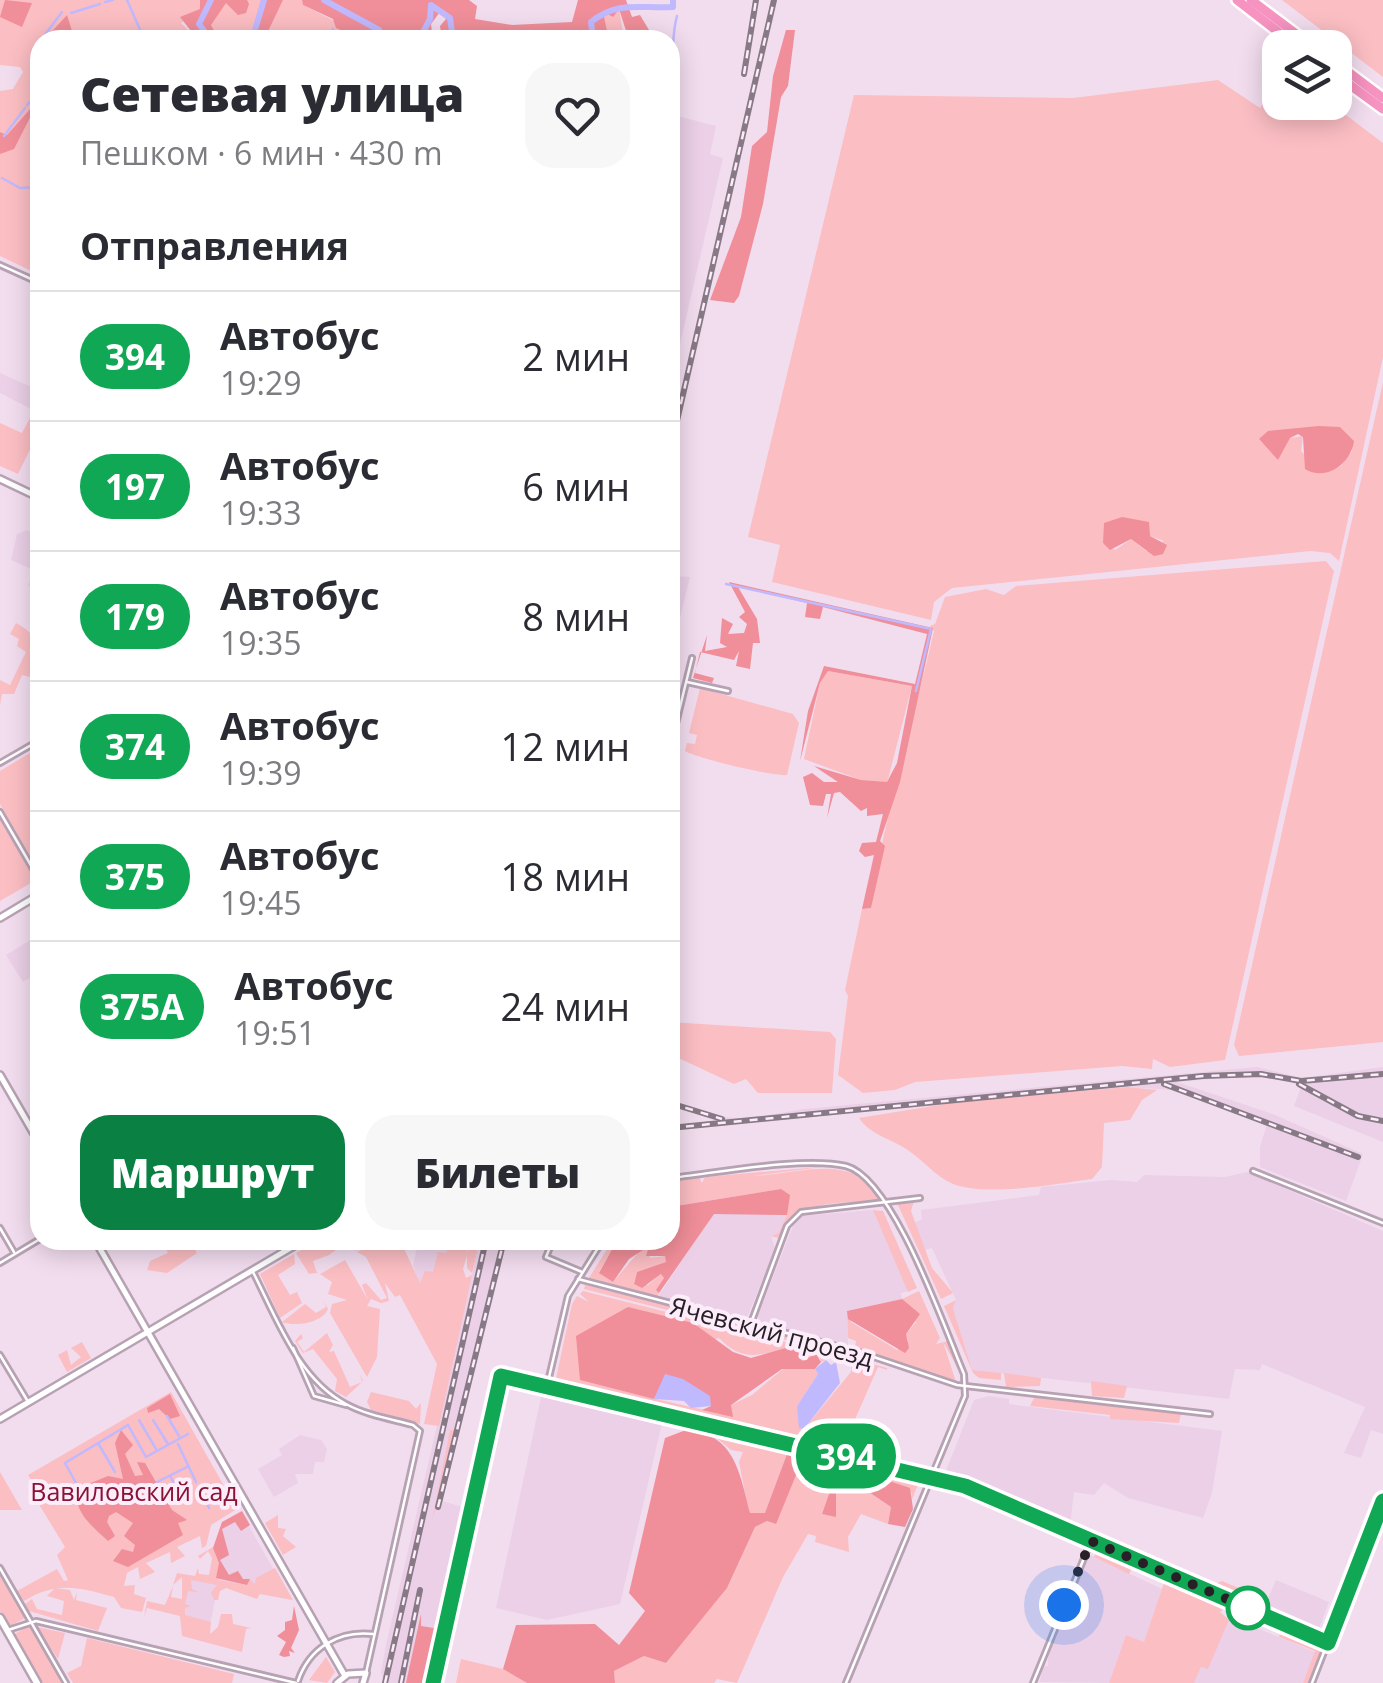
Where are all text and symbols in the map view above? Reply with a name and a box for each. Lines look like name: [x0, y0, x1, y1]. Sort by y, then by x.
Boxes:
map controls: [1262, 30, 1352, 120]
button: layers: [1262, 30, 1352, 120]
text: Сетевая улица: [80, 61, 464, 126]
button: heart: [525, 63, 630, 168]
text: Пешком · 6 мин · 430 m: [80, 131, 443, 174]
text: Отправления: [80, 219, 349, 271]
text: Автобус: [220, 309, 379, 361]
text: 2 мин: [522, 330, 630, 382]
text: 394: [105, 333, 165, 380]
text: 19:29: [220, 361, 302, 404]
text: Автобус: [220, 439, 379, 491]
text: 6 мин: [522, 460, 630, 512]
text: 197: [105, 463, 165, 510]
text: 19:33: [220, 491, 302, 534]
text: Автобус: [220, 569, 379, 621]
text: 8 мин: [522, 590, 630, 642]
text: 179: [105, 593, 165, 640]
text: 19:35: [220, 621, 302, 664]
text: Автобус: [220, 699, 379, 751]
text: 12 мин: [501, 720, 630, 772]
text: 374: [105, 723, 165, 770]
text: 19:39: [220, 751, 302, 794]
text: Автобус: [220, 829, 379, 881]
text: 18 мин: [501, 850, 630, 902]
text: 375: [105, 853, 165, 900]
text: 19:45: [220, 881, 302, 924]
text: Автобус: [234, 959, 394, 1011]
text: 24 мин: [501, 980, 630, 1032]
text: 375А: [100, 983, 184, 1030]
text: 19:51: [234, 1011, 316, 1054]
button: Маршрут: [80, 1115, 345, 1230]
button: Билеты: [365, 1115, 630, 1230]
street label: Ячевский проезд: [667, 1288, 877, 1374]
line badge: 394: [788, 1424, 904, 1488]
text: 394: [816, 1433, 876, 1480]
park label: Вавиловский сад: [30, 1474, 238, 1508]
your location: [1039, 1580, 1089, 1630]
unlabelled marker: [1227, 1587, 1269, 1629]

